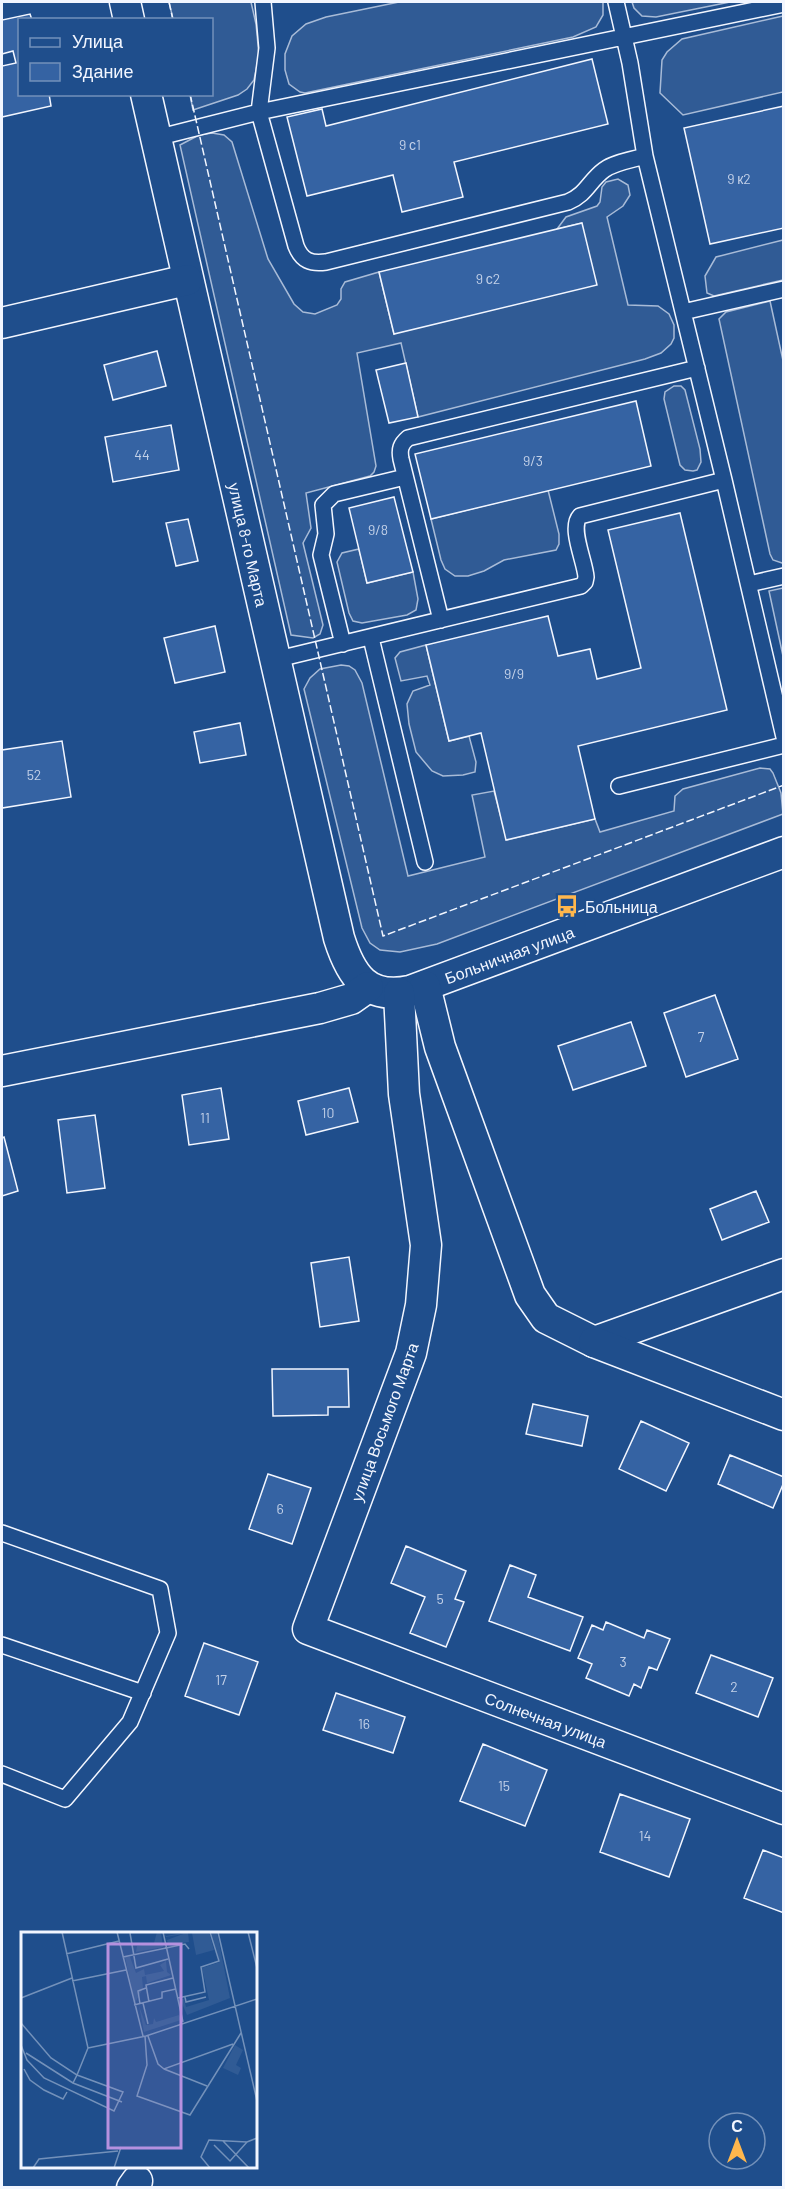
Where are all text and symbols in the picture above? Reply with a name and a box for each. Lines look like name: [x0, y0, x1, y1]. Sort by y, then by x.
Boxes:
legend: [18, 18, 213, 96]
text: Улица: [72, 30, 124, 52]
text: Здание: [72, 60, 133, 82]
house number: 9 с1: [399, 136, 421, 153]
house number: 9 к2: [727, 170, 751, 187]
house number: 9 с2: [476, 270, 500, 287]
house number: 44: [134, 446, 150, 463]
house number: 9/3: [523, 452, 543, 469]
street label: улица 8-го Марта: [226, 481, 272, 608]
house number: 9/8: [368, 521, 388, 538]
house number: 9/9: [504, 665, 524, 682]
house number: 52: [27, 766, 41, 783]
bus stop icon: Больница: [554, 893, 580, 919]
place label: Больница: [585, 897, 658, 916]
street label: Больничная улица: [442, 921, 576, 987]
house number: 7: [698, 1028, 705, 1045]
house number: 10: [322, 1104, 334, 1121]
house number: 11: [200, 1109, 210, 1126]
street label: улица Восьмого Марта: [346, 1340, 422, 1504]
house number: 6: [276, 1500, 284, 1517]
house number: 5: [436, 1590, 444, 1607]
house number: 3: [619, 1653, 627, 1670]
house number: 17: [215, 1671, 227, 1688]
house number: 2: [730, 1678, 738, 1695]
street label: Солнечная улица: [482, 1687, 610, 1751]
house number: 16: [358, 1715, 370, 1732]
house number: 15: [498, 1777, 510, 1794]
house number: 14: [639, 1827, 651, 1844]
inset map: [21, 1932, 256, 2168]
north arrow: [707, 2111, 767, 2171]
text: С: [731, 2116, 743, 2135]

